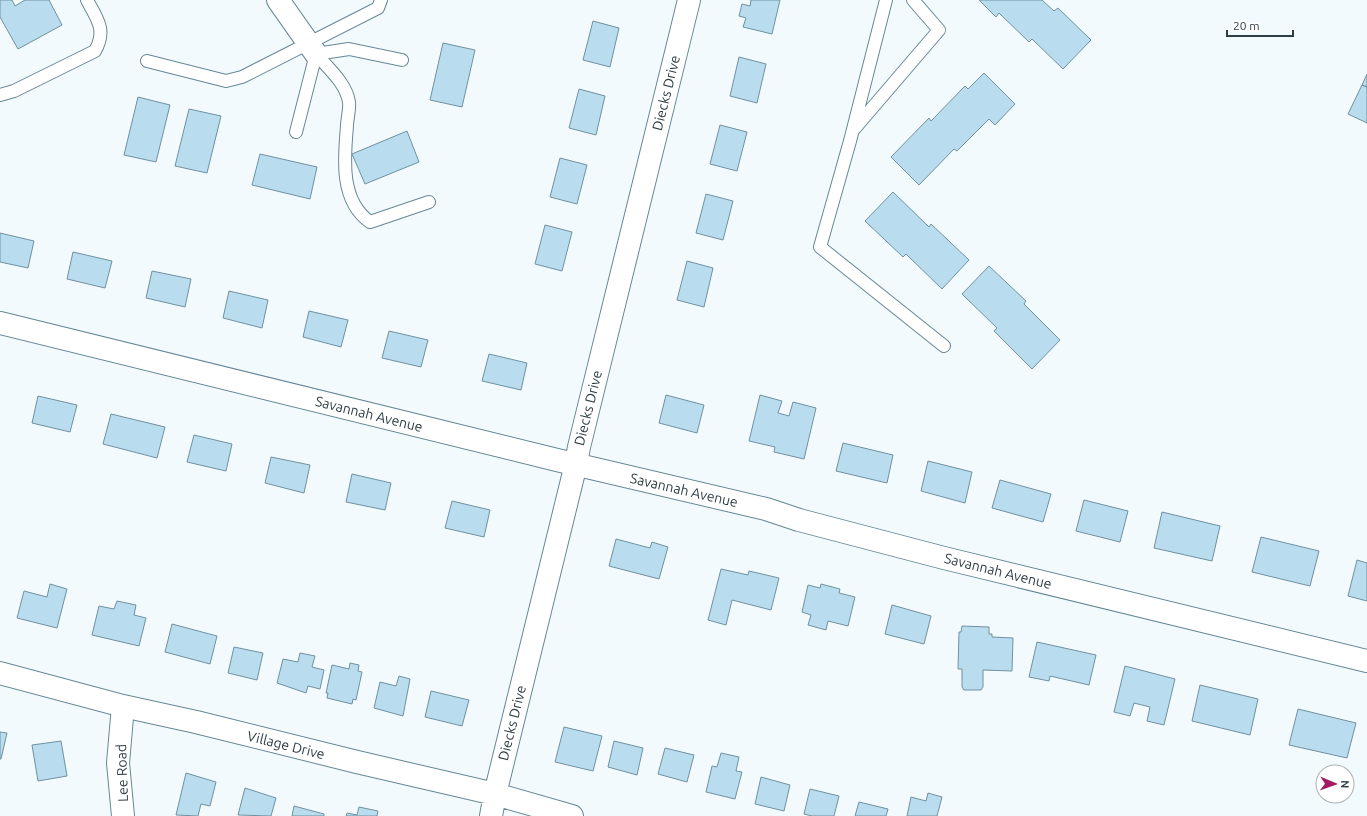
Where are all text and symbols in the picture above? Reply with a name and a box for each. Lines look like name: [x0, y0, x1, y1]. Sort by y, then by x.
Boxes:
scale bar: [1227, 12, 1293, 38]
text: 20 m: [1233, 19, 1260, 32]
street label: Diecks Drive: [649, 54, 683, 132]
street label: Diecks Drive: [571, 369, 605, 447]
street label: Savannah Avenue: [314, 393, 424, 435]
street label: Savannah Avenue: [629, 470, 739, 510]
street label: Savannah Avenue: [943, 550, 1053, 592]
street label: Diecks Drive: [495, 684, 529, 762]
street label: Village Drive: [246, 728, 326, 762]
street label: Lee Road: [113, 744, 131, 802]
north arrow: [1315, 764, 1355, 804]
text: N: [1339, 780, 1351, 789]

